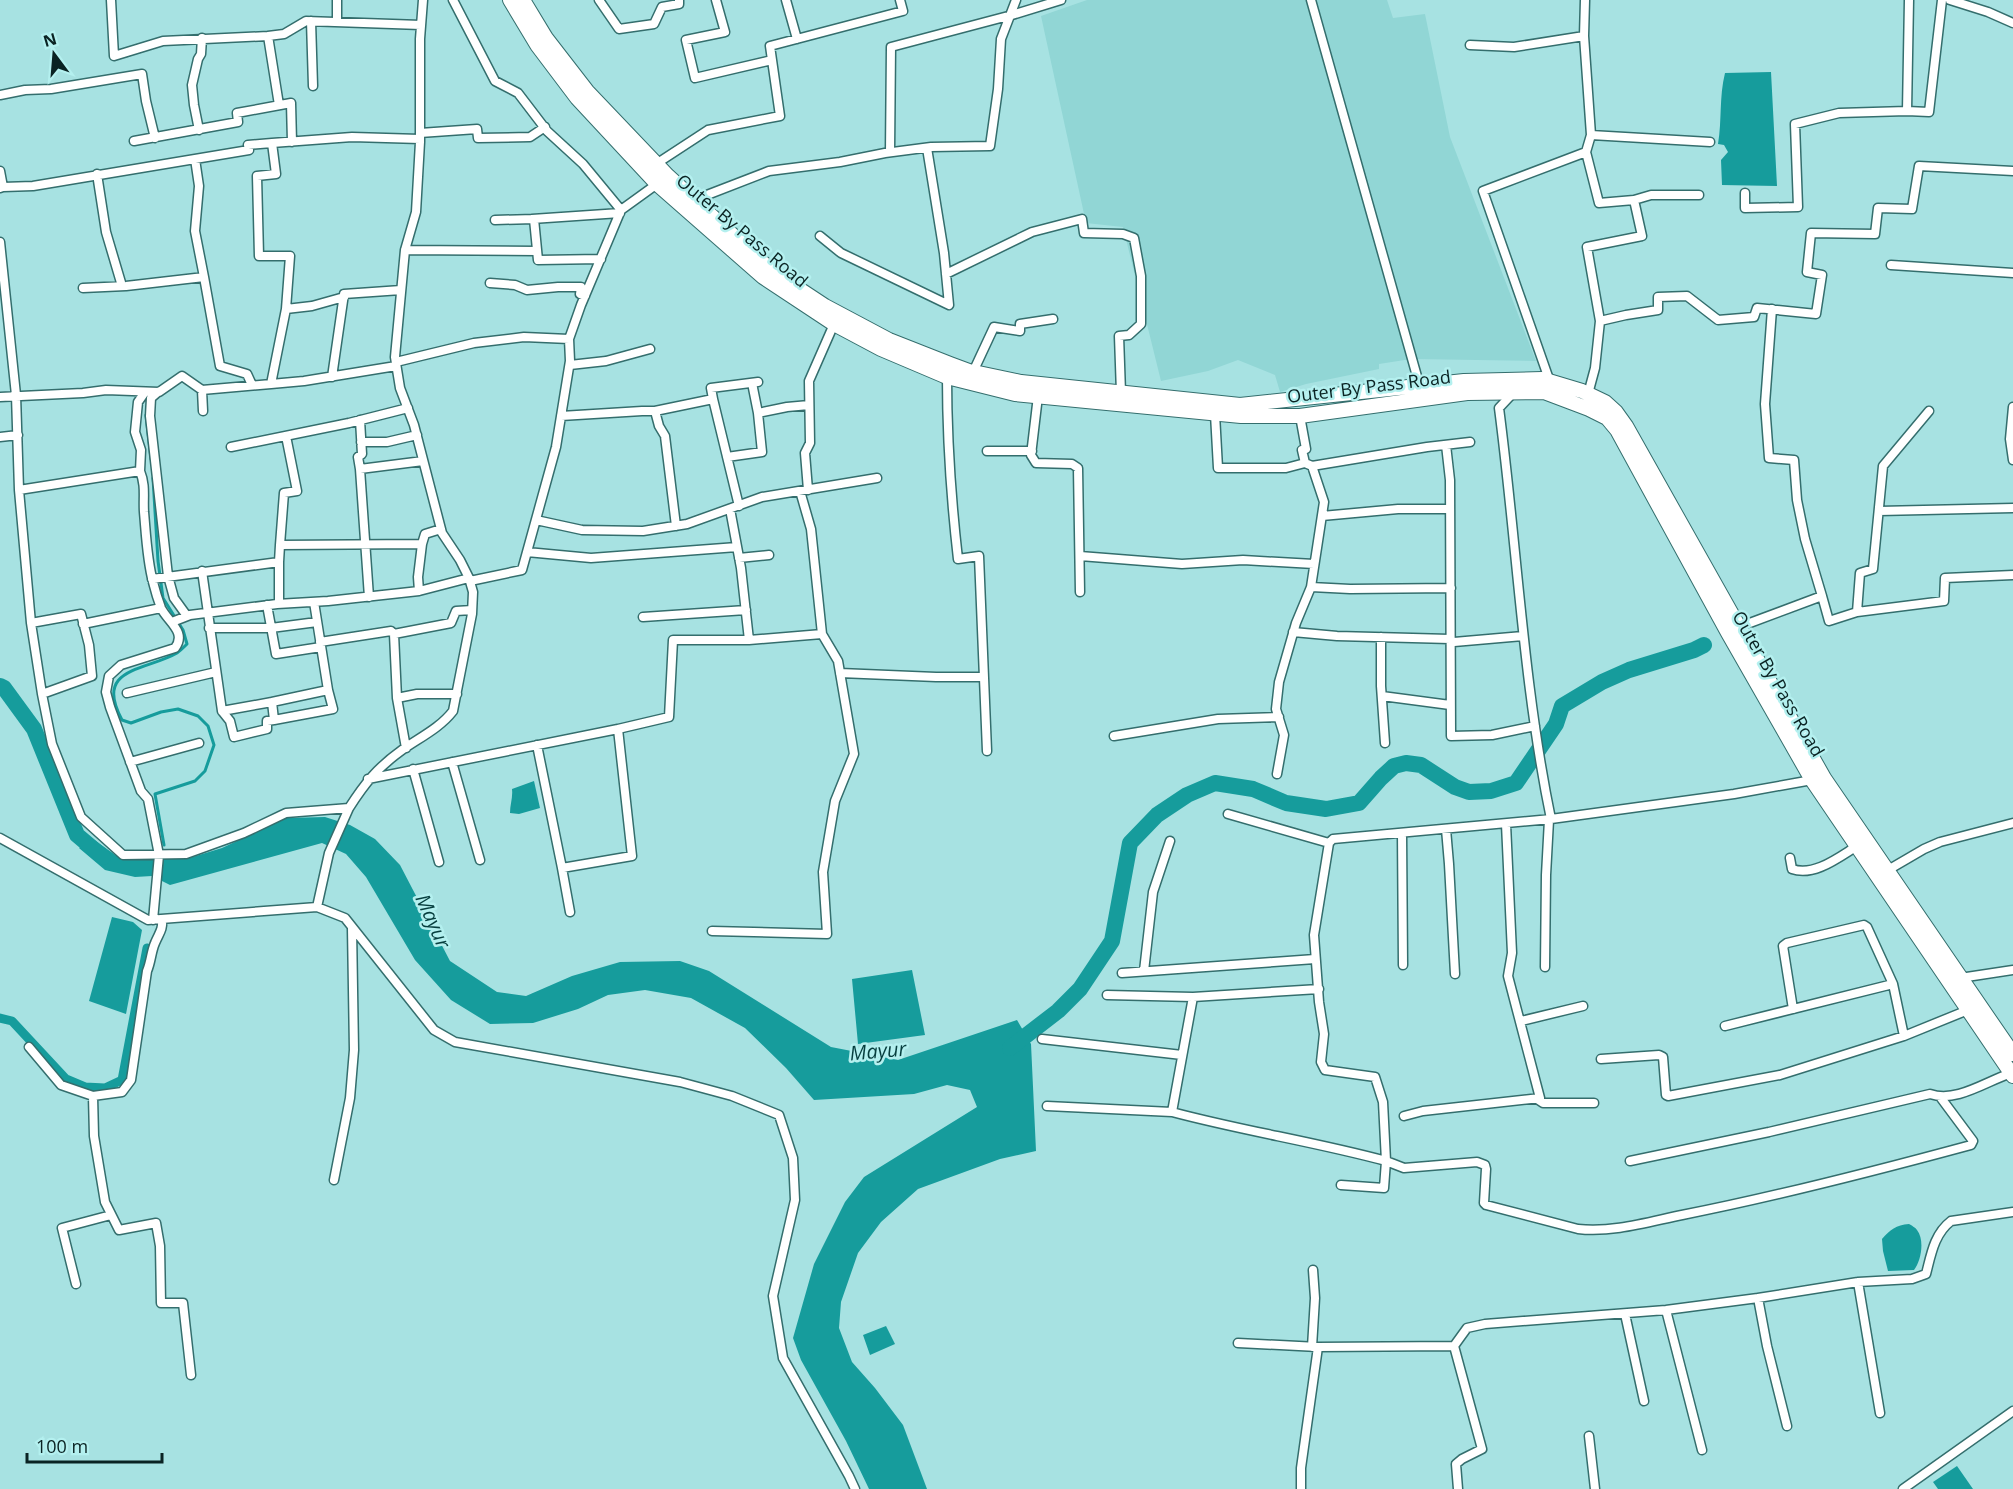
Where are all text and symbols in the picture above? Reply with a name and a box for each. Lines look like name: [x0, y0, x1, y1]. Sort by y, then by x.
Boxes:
north arrow: [24, 24, 84, 84]
text: N: [41, 27, 59, 52]
street label: Outer By Pass Road: [672, 168, 813, 292]
street label: Outer By Pass Road: [1286, 364, 1452, 408]
street label: Outer By Pass Road: [1727, 606, 1830, 761]
water label: Mayur: [410, 889, 458, 953]
water label: Mayur: [849, 1034, 908, 1066]
scale bar: [27, 1426, 162, 1464]
text: 100 m: [36, 1434, 88, 1458]

